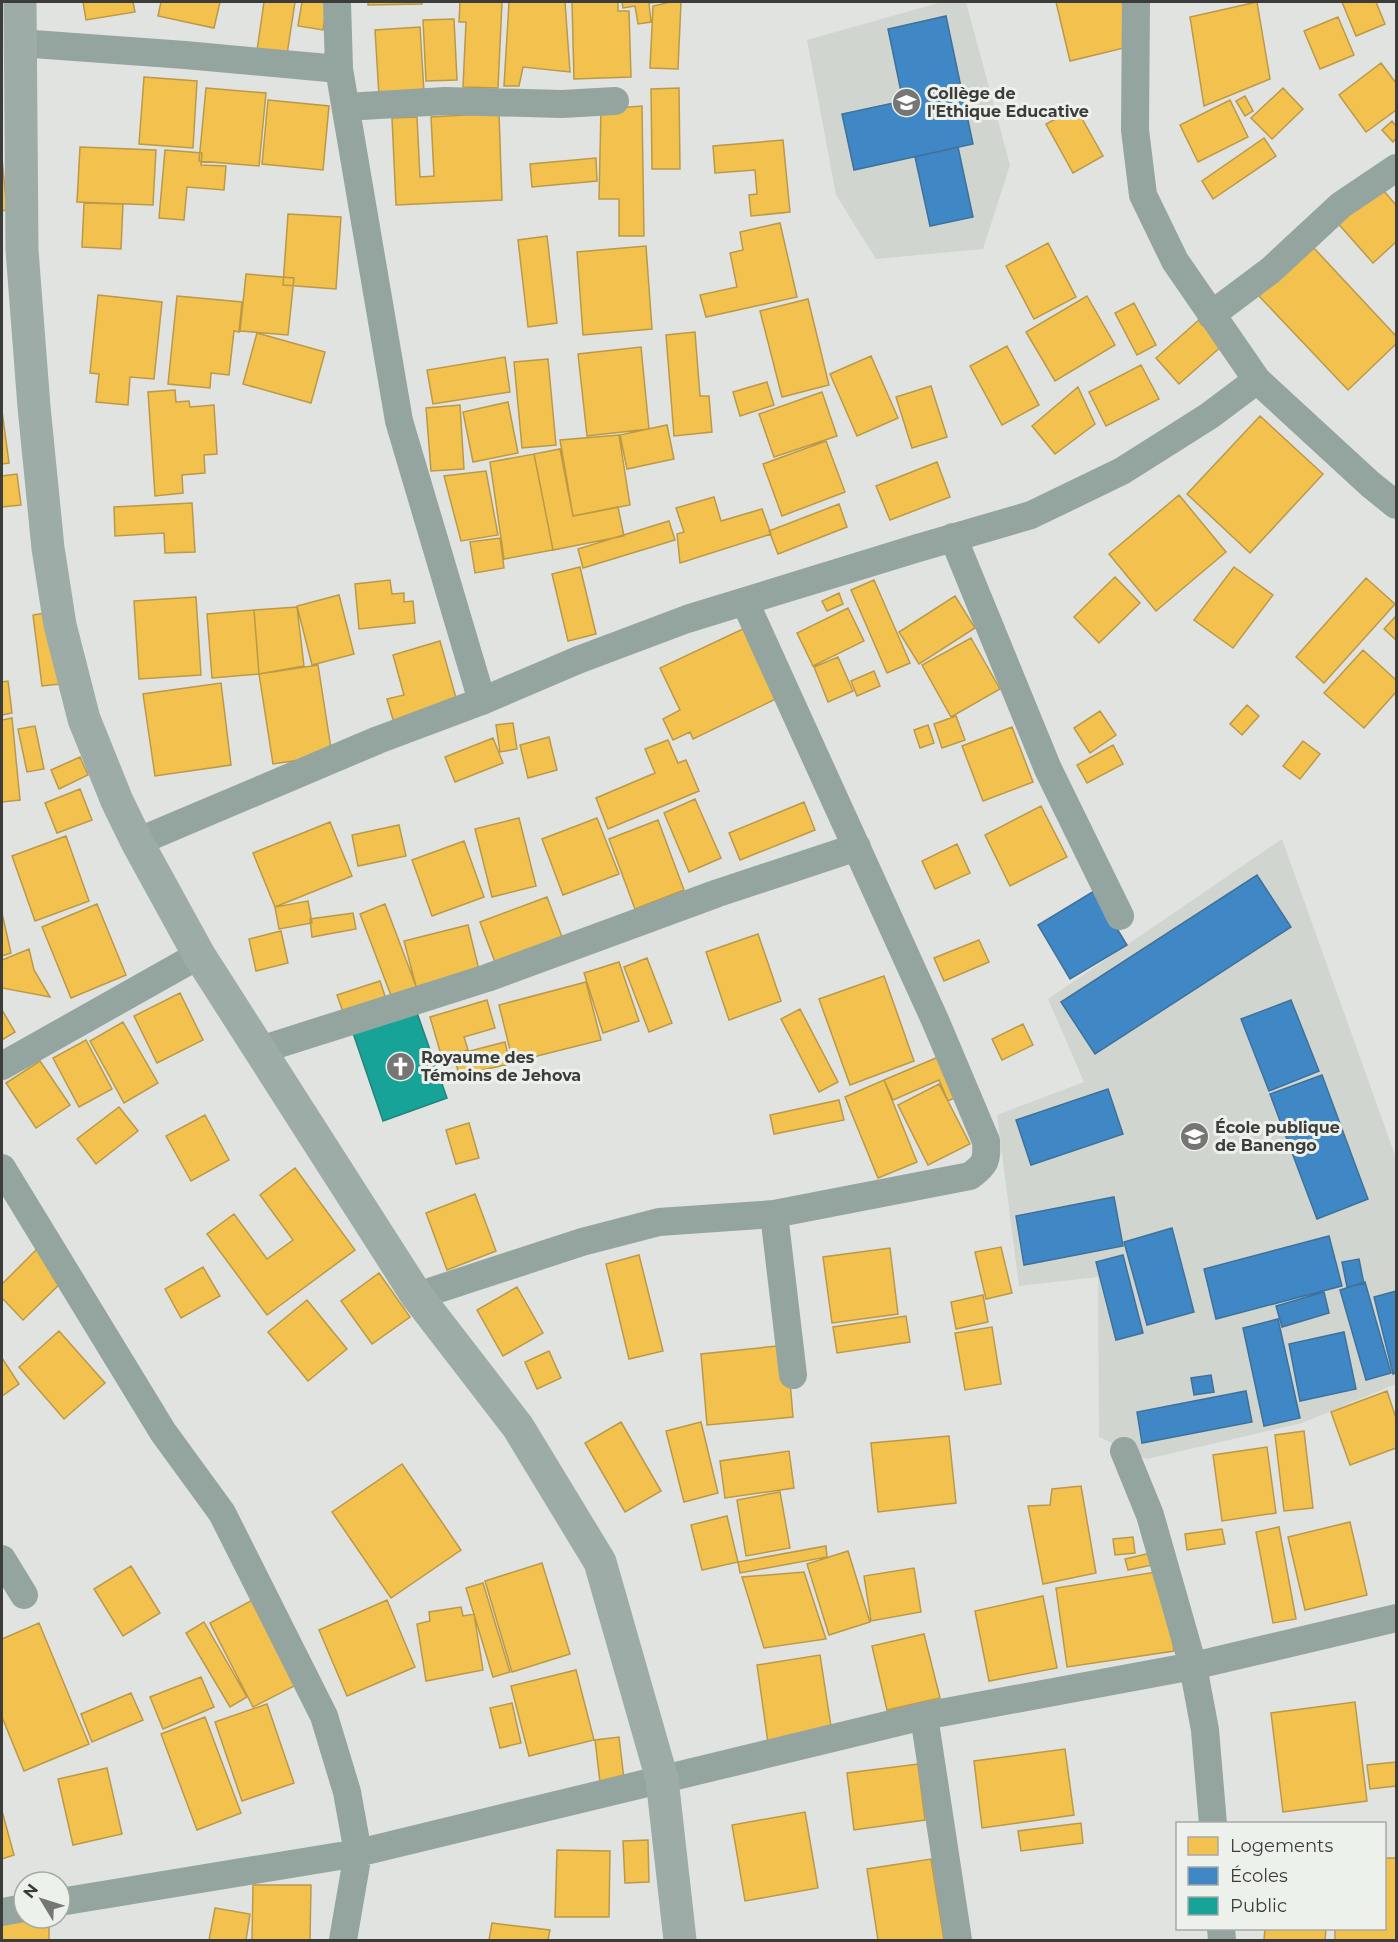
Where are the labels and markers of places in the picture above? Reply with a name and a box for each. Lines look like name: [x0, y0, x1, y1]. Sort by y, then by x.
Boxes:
place label: Collège de l'Ethique Educative: [927, 84, 1089, 121]
school or university icon: Collège de l'Ethique Educative: [890, 86, 922, 118]
place label: Royaume des Témoins de Jehova: [421, 1048, 581, 1085]
church icon: Royaume des Témoins de Jehova: [384, 1050, 416, 1082]
place label: École publique de Banengo: [1215, 1118, 1340, 1155]
school or university icon: École publique de Banengo: [1178, 1120, 1210, 1152]

